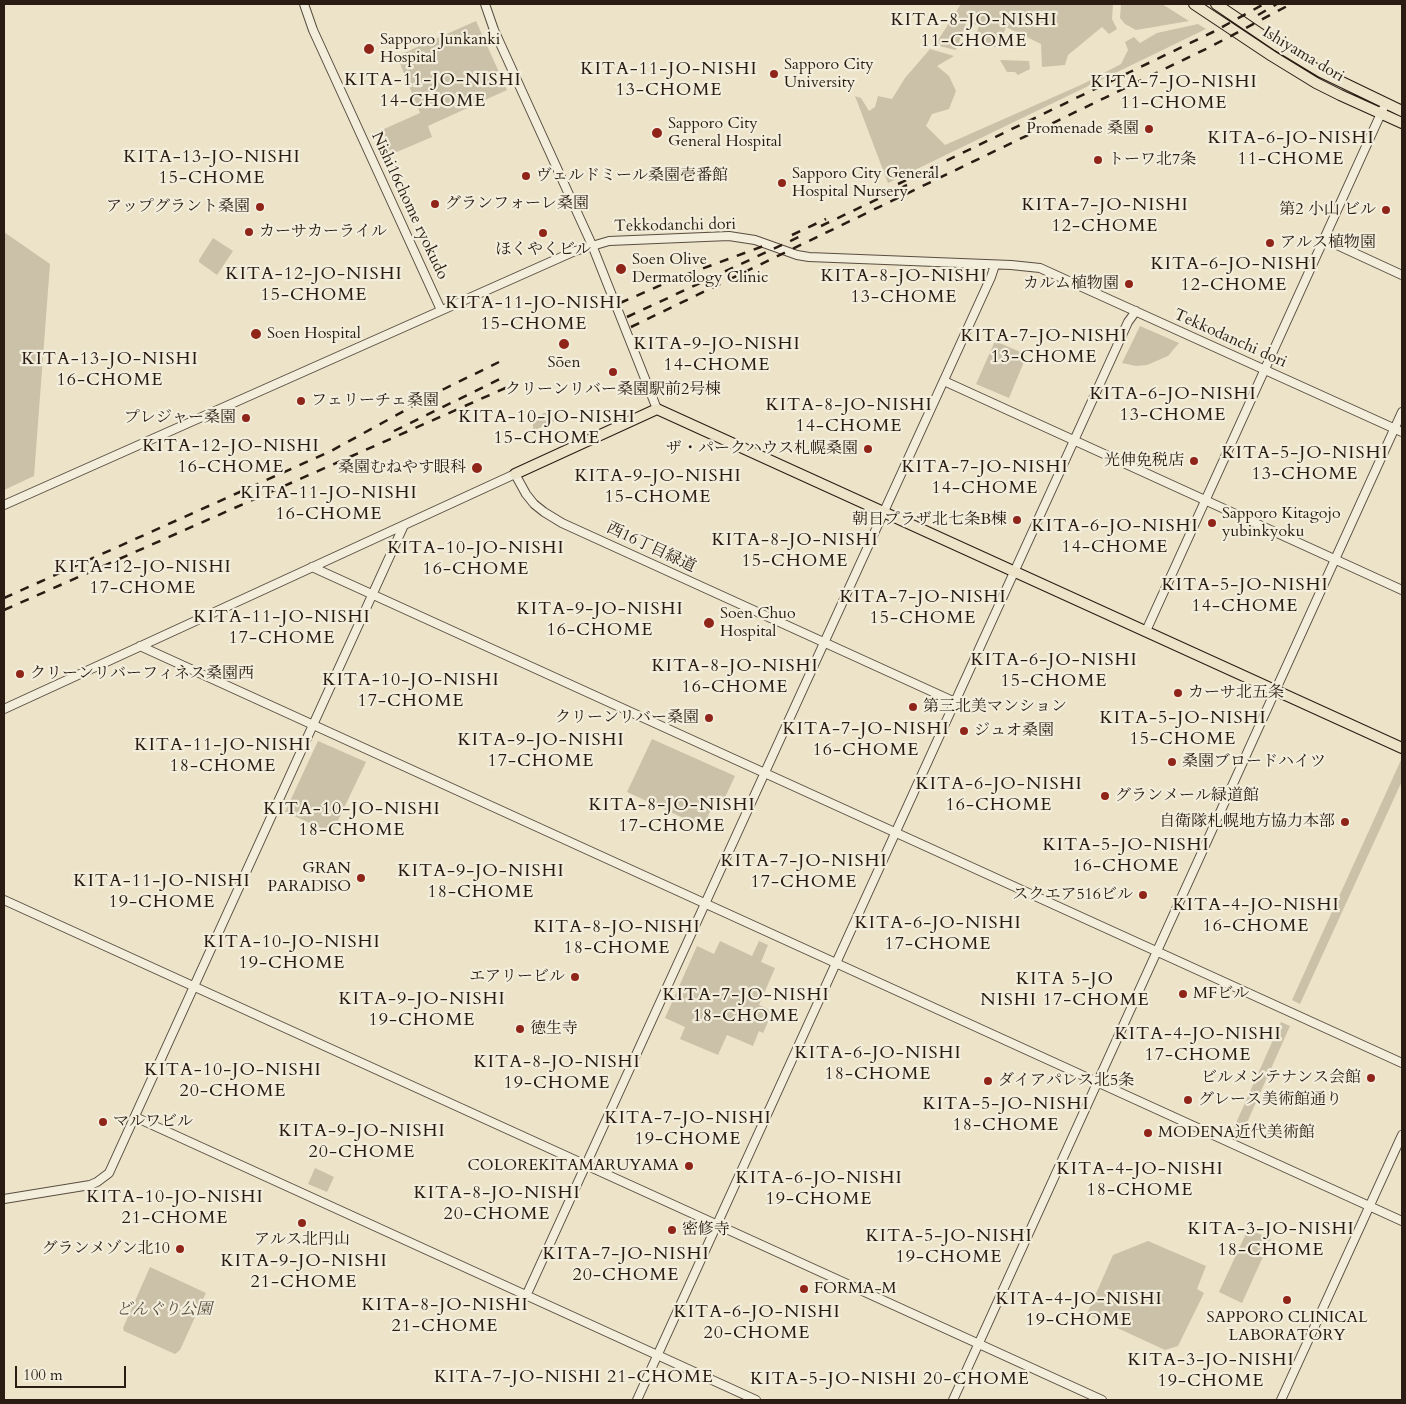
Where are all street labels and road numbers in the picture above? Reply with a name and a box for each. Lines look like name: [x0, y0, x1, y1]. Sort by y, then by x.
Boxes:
street label: Ishiyama dori: [1259, 23, 1347, 87]
street label: Nishi16chome ryokudo: [366, 129, 452, 283]
street label: Tekkodanchi dori: [614, 215, 736, 237]
street label: Tekkodanchi dori: [1171, 305, 1289, 373]
street label: 西16丁目緑道: [603, 519, 699, 577]

